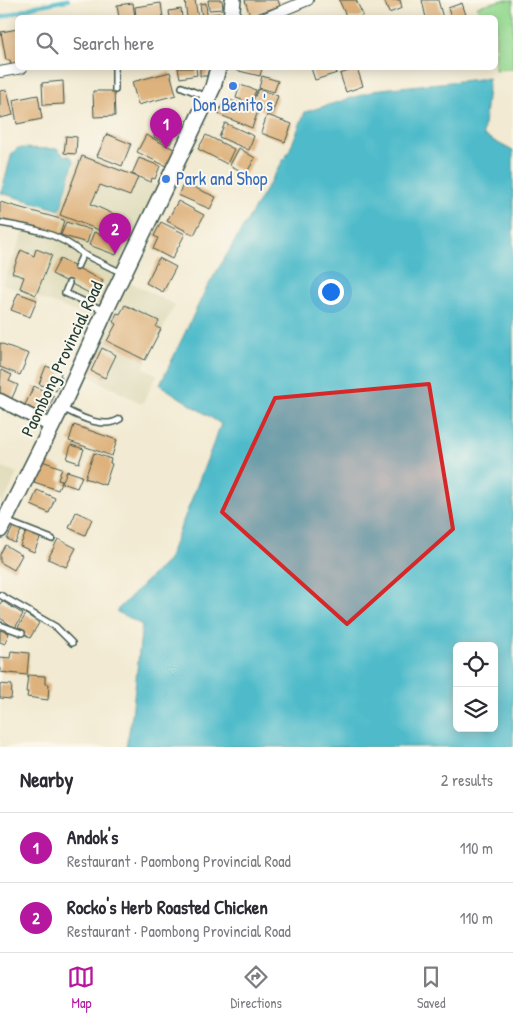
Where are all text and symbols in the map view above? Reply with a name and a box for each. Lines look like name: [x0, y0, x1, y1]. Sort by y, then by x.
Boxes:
search box: [15, 15, 498, 70]
icon: search: [33, 29, 61, 57]
text: Search here: [73, 30, 154, 56]
marker: Don Benito's: [227, 80, 239, 92]
place label: Don Benito's: [193, 92, 273, 117]
pin: 1: [150, 108, 182, 149]
place label: Park and Shop: [176, 166, 268, 191]
marker: Park and Shop: [160, 173, 172, 185]
pin: 2: [99, 213, 131, 254]
street label: Paombong Provincial Road: [15, 277, 109, 441]
your location: [318, 279, 344, 305]
map controls: [453, 642, 498, 732]
button: locate: [453, 642, 498, 687]
button: layers: [453, 687, 498, 732]
text: Nearby: [20, 765, 73, 794]
text: 2 results: [441, 769, 493, 791]
text: Andok's: [67, 824, 118, 850]
text: 1: [33, 837, 39, 859]
text: 110 m: [460, 837, 493, 859]
text: Restaurant · Paombong Provincial Road: [67, 850, 291, 872]
text: Rocko's Herb Roasted Chicken: [67, 894, 268, 920]
text: 2: [32, 907, 40, 929]
text: 110 m: [460, 907, 493, 929]
text: Restaurant · Paombong Provincial Road: [67, 920, 291, 942]
tab: Map: [67, 963, 95, 1012]
tab: Directions: [230, 963, 282, 1012]
tab: Saved: [417, 963, 446, 1012]

